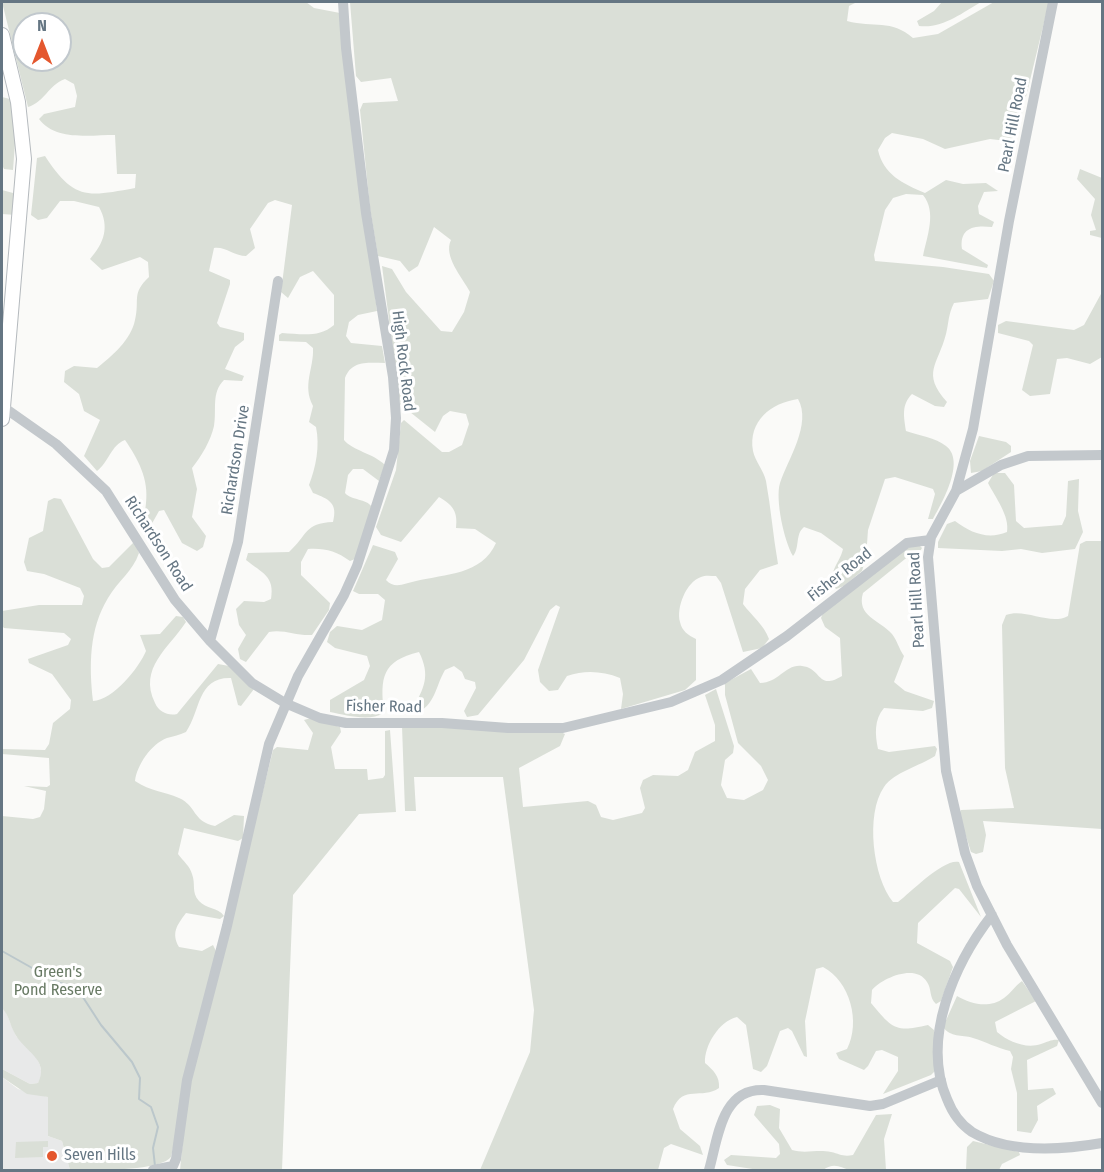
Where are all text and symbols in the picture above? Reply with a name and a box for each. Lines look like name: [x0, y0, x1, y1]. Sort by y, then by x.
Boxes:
north arrow: [12, 12, 72, 72]
text: N: [37, 16, 47, 35]
street label: Pearl Hill Road: [994, 76, 1032, 174]
street label: High Rock Road: [387, 309, 419, 413]
street label: Richardson Drive: [218, 404, 254, 516]
street label: Richardson Road: [120, 493, 196, 595]
street label: Fisher Road: [804, 544, 876, 606]
street label: Pearl Hill Road: [905, 551, 929, 649]
street label: Fisher Road: [346, 697, 422, 717]
park label: Green's Pond Reserve: [14, 963, 102, 1001]
place label: Seven Hills: [64, 1146, 136, 1166]
marker: Seven Hills: [45, 1149, 59, 1163]

